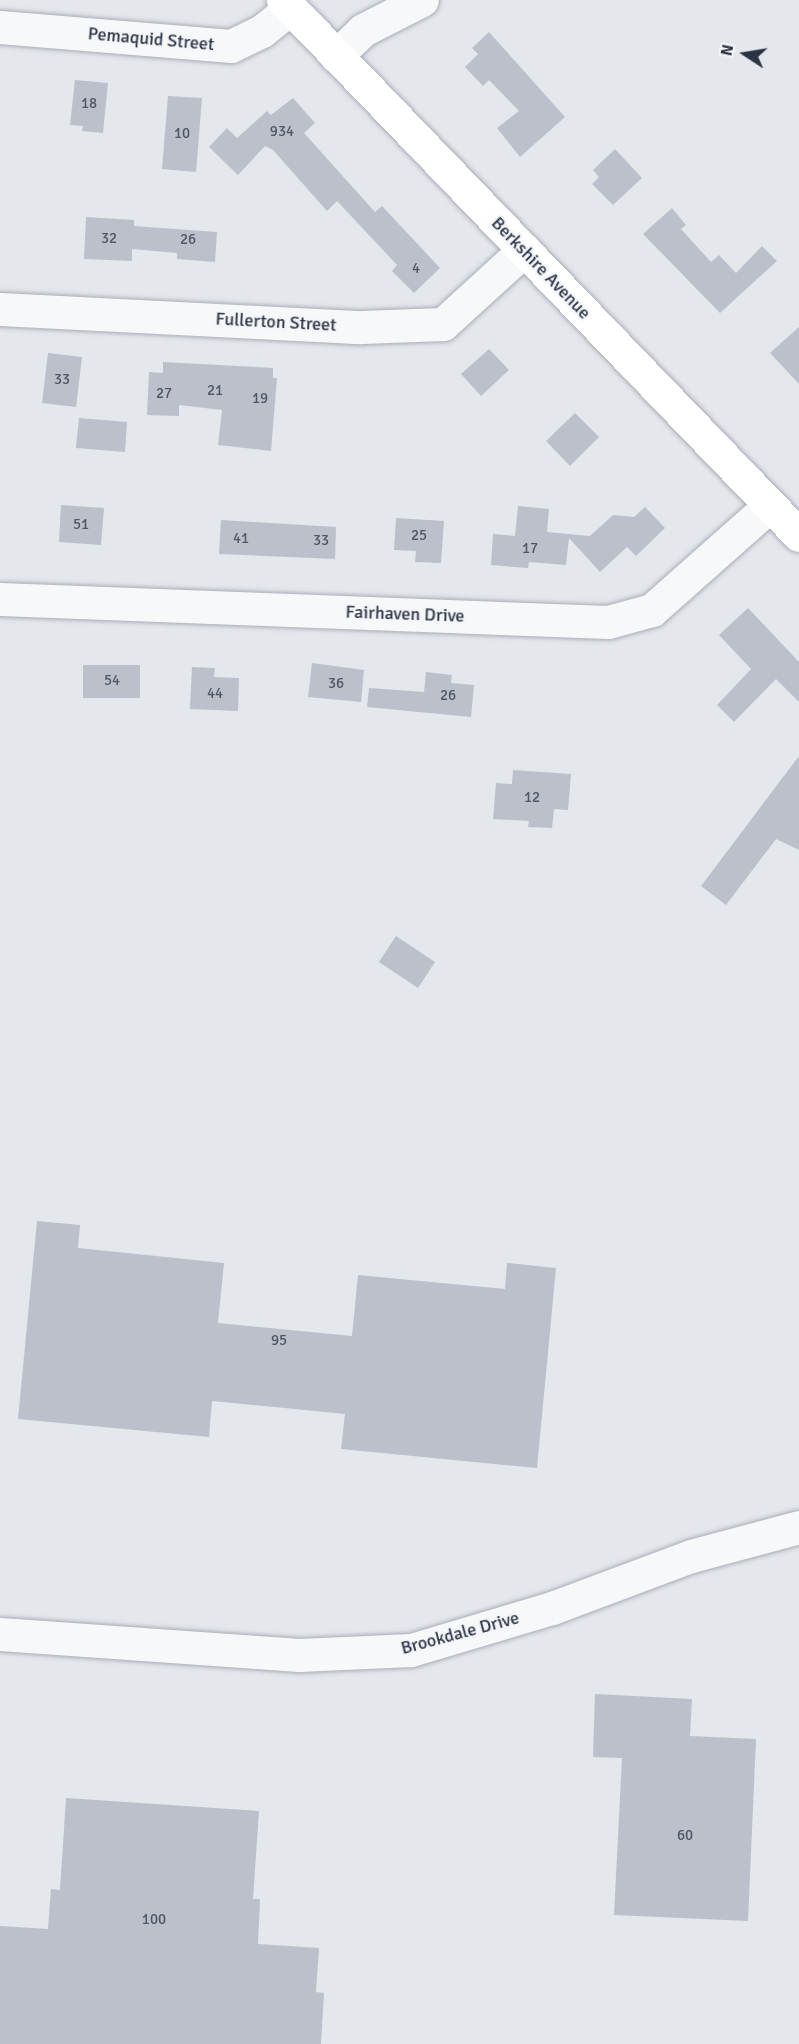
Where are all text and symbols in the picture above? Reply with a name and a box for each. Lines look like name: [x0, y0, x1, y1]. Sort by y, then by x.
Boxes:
street label: Pemaquid Street: [87, 23, 215, 55]
north arrow: [715, 24, 775, 84]
text: N: [716, 43, 738, 58]
house number: 18: [81, 95, 97, 113]
house number: 934: [270, 123, 294, 141]
house number: 10: [174, 125, 190, 143]
street label: Berkshire Avenue: [487, 212, 595, 324]
house number: 32: [101, 230, 117, 248]
house number: 26: [180, 231, 196, 249]
house number: 4: [412, 260, 420, 278]
street label: Fullerton Street: [215, 308, 337, 336]
house number: 33: [54, 371, 70, 389]
house number: 21: [207, 382, 223, 400]
house number: 27: [156, 385, 172, 403]
house number: 19: [252, 390, 268, 408]
house number: 51: [73, 516, 89, 534]
house number: 25: [411, 527, 427, 545]
house number: 41: [233, 530, 249, 548]
house number: 33: [313, 532, 329, 550]
house number: 17: [522, 540, 538, 558]
street label: Fairhaven Drive: [345, 601, 465, 627]
house number: 54: [104, 672, 120, 690]
house number: 36: [328, 675, 344, 693]
house number: 44: [207, 685, 223, 703]
house number: 26: [440, 687, 456, 705]
house number: 12: [524, 789, 540, 807]
house number: 95: [271, 1332, 287, 1350]
street label: Brookdale Drive: [399, 1607, 521, 1659]
house number: 60: [677, 1827, 693, 1845]
house number: 100: [142, 1911, 166, 1929]

